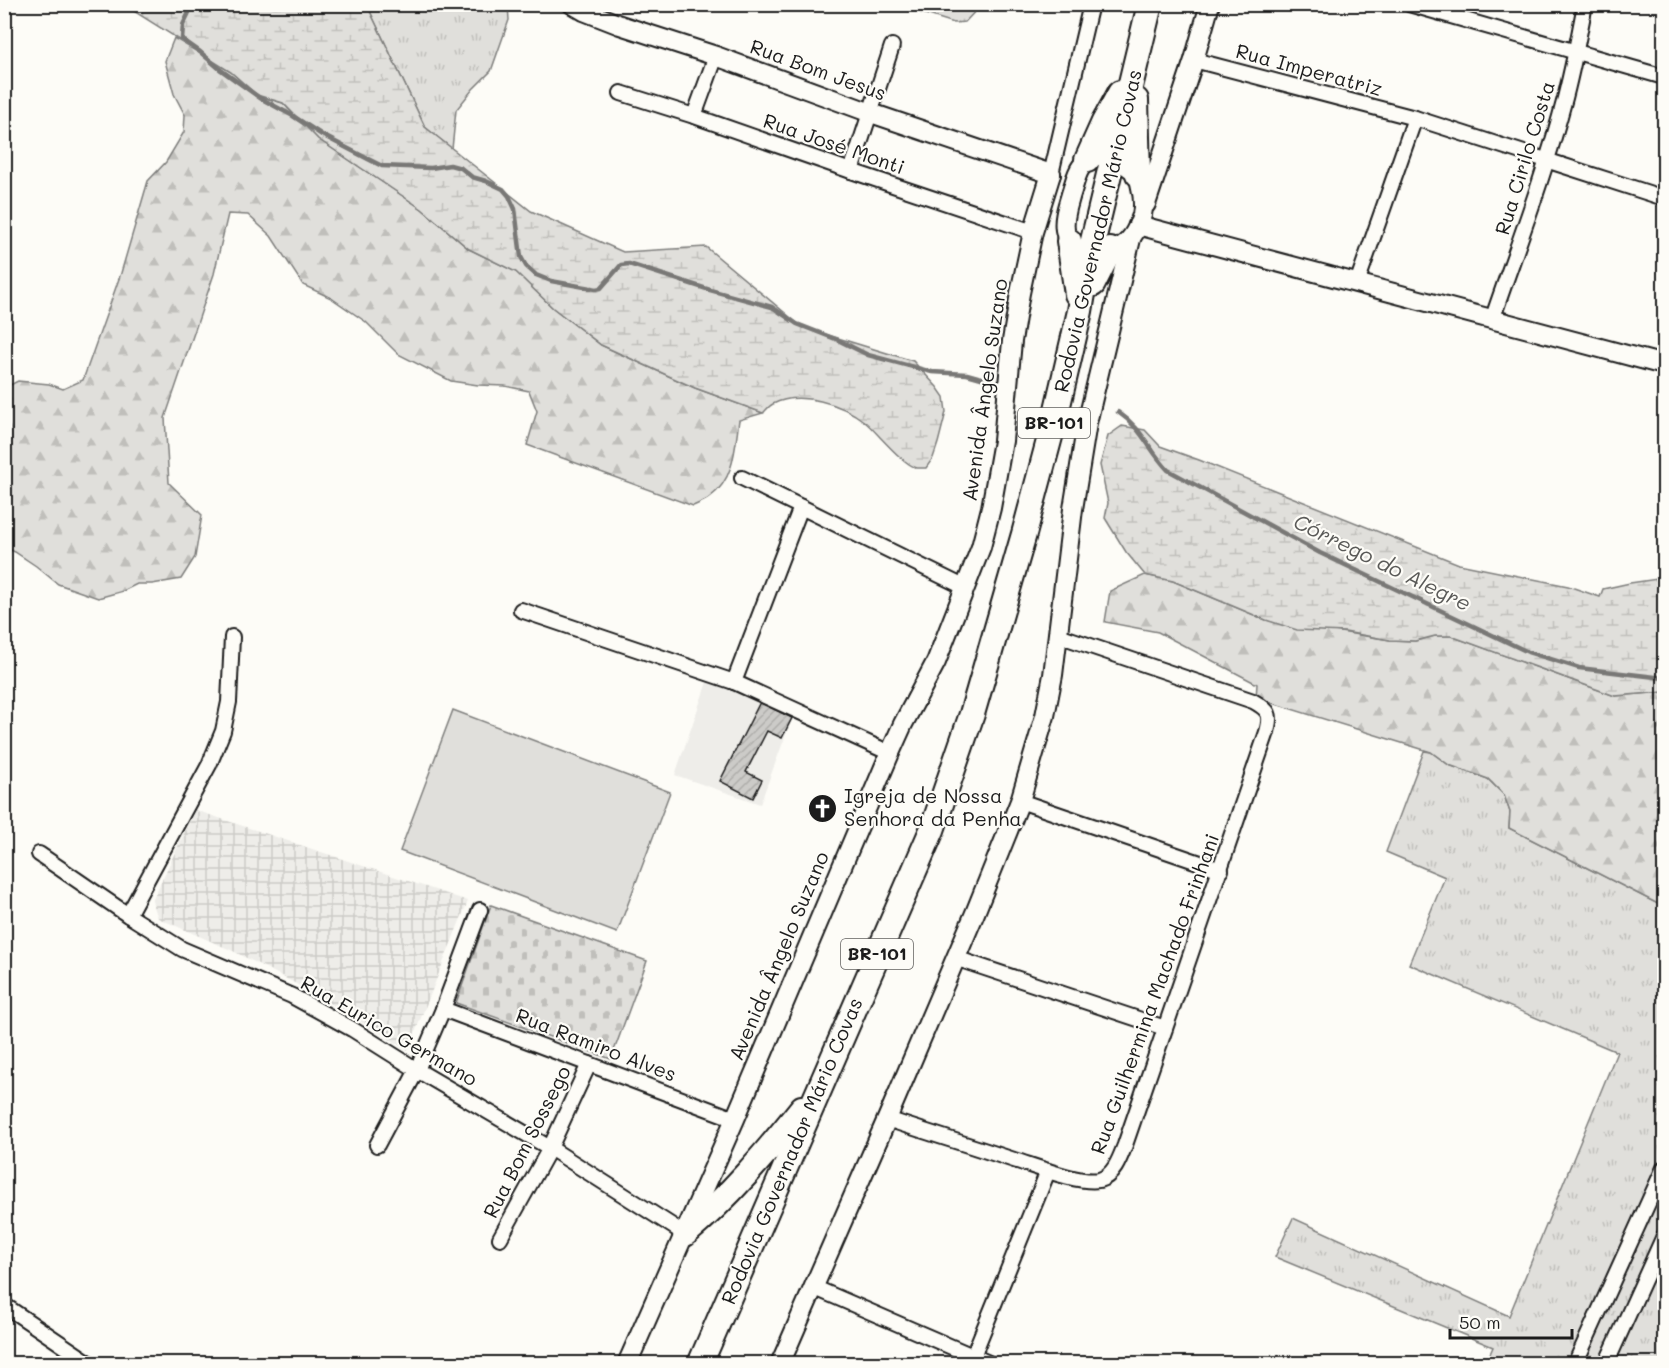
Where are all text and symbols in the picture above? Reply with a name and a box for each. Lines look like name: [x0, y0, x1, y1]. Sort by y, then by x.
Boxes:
street label: Rua Bom Jesus: [747, 32, 890, 106]
street label: Rua Imperatriz: [1233, 37, 1385, 101]
street label: Rodovia Governador Mário Covas: [1047, 67, 1147, 395]
street label: Rua Cirilo Costa: [1488, 78, 1560, 238]
street label: Rua José Monti: [760, 107, 908, 179]
street label: Avenida Ângelo Suzano: [956, 277, 1013, 503]
road number: BR-101: [1018, 408, 1090, 438]
water label: Córrego do Alegre: [1290, 507, 1476, 616]
place label: Igreja de Nossa Senhora da Penha: [844, 782, 1022, 831]
church icon: Igreja de Nossa Senhora da Penha: [807, 792, 839, 824]
street label: Rua Guilhermina Machado Frinhani: [1084, 830, 1224, 1158]
street label: Avenida Ângelo Suzano: [722, 847, 834, 1064]
road number: BR-101: [841, 939, 913, 969]
street label: Rua Eurico Germano: [296, 969, 483, 1091]
street label: Rodovia Governador Mário Covas: [715, 993, 868, 1308]
street label: Rua Ramiro Alves: [512, 1002, 680, 1087]
street label: Rua Bom Sossego: [476, 1061, 576, 1222]
scale bar: [1450, 1302, 1572, 1340]
text: 50 m: [1459, 1310, 1501, 1334]

